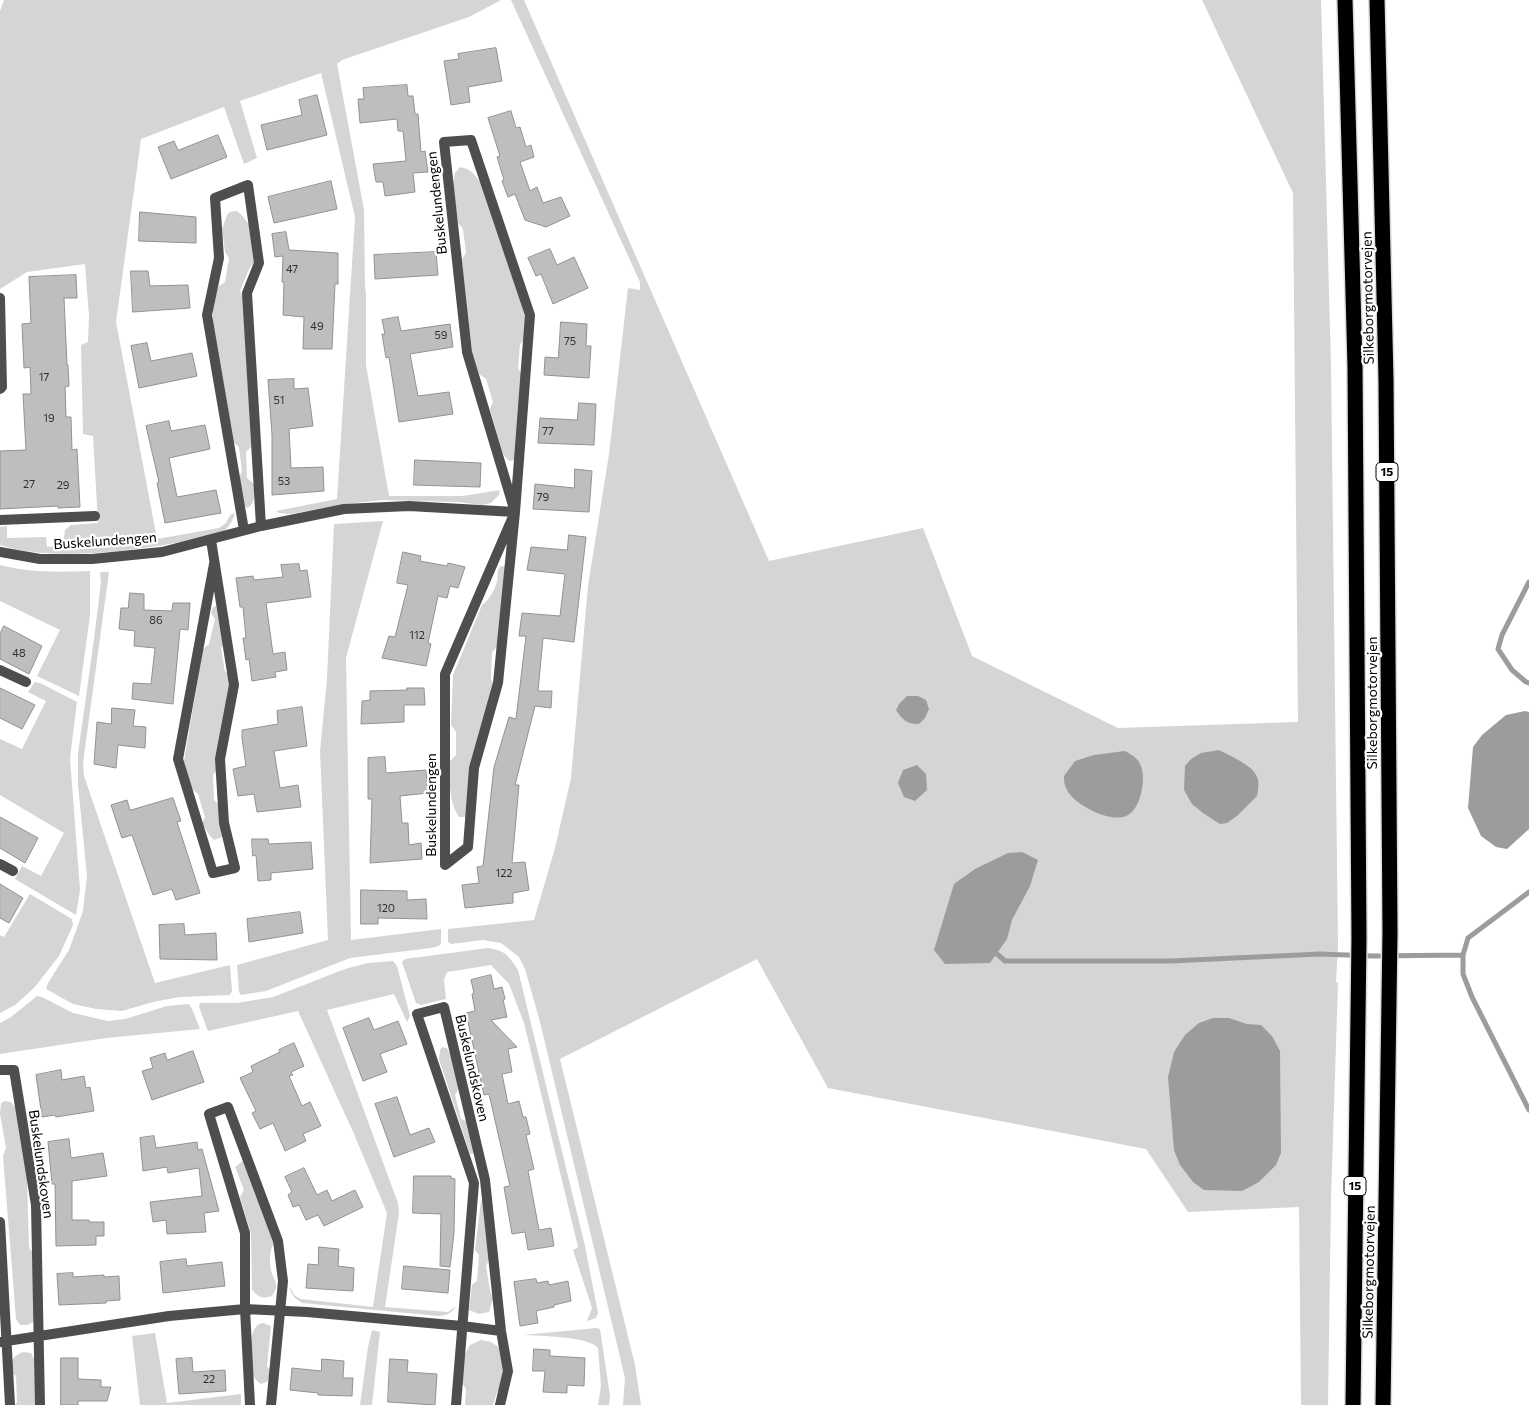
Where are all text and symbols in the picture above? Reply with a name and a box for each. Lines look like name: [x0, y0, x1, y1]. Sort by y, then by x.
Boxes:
street label: Buskelundengen: [423, 151, 451, 255]
street label: Silkeborgmotorvejen: [1358, 231, 1378, 365]
house number: 47: [286, 262, 298, 276]
house number: 49: [310, 319, 324, 333]
house number: 59: [435, 328, 447, 342]
house number: 75: [564, 334, 576, 348]
house number: 17: [39, 370, 49, 384]
house number: 51: [273, 393, 285, 407]
house number: 19: [43, 411, 55, 425]
house number: 77: [542, 424, 554, 438]
road number: 15: [1376, 462, 1398, 482]
house number: 53: [278, 474, 290, 488]
house number: 27: [23, 477, 35, 491]
house number: 29: [57, 478, 69, 492]
house number: 79: [537, 490, 549, 504]
street label: Buskelundengen: [53, 529, 157, 553]
house number: 86: [149, 613, 163, 627]
house number: 112: [409, 628, 425, 642]
street label: Silkeborgmotorvejen: [1364, 636, 1380, 770]
house number: 48: [12, 646, 26, 660]
street label: Buskelundengen: [423, 753, 439, 857]
house number: 122: [496, 866, 512, 880]
house number: 120: [377, 901, 395, 915]
street label: Buskelundskoven: [452, 1013, 492, 1123]
street label: Buskelundskoven: [25, 1109, 57, 1219]
road number: 15: [1344, 1176, 1366, 1196]
street label: Silkeborgmotorvejen: [1359, 1205, 1379, 1339]
house number: 22: [203, 1372, 215, 1386]

